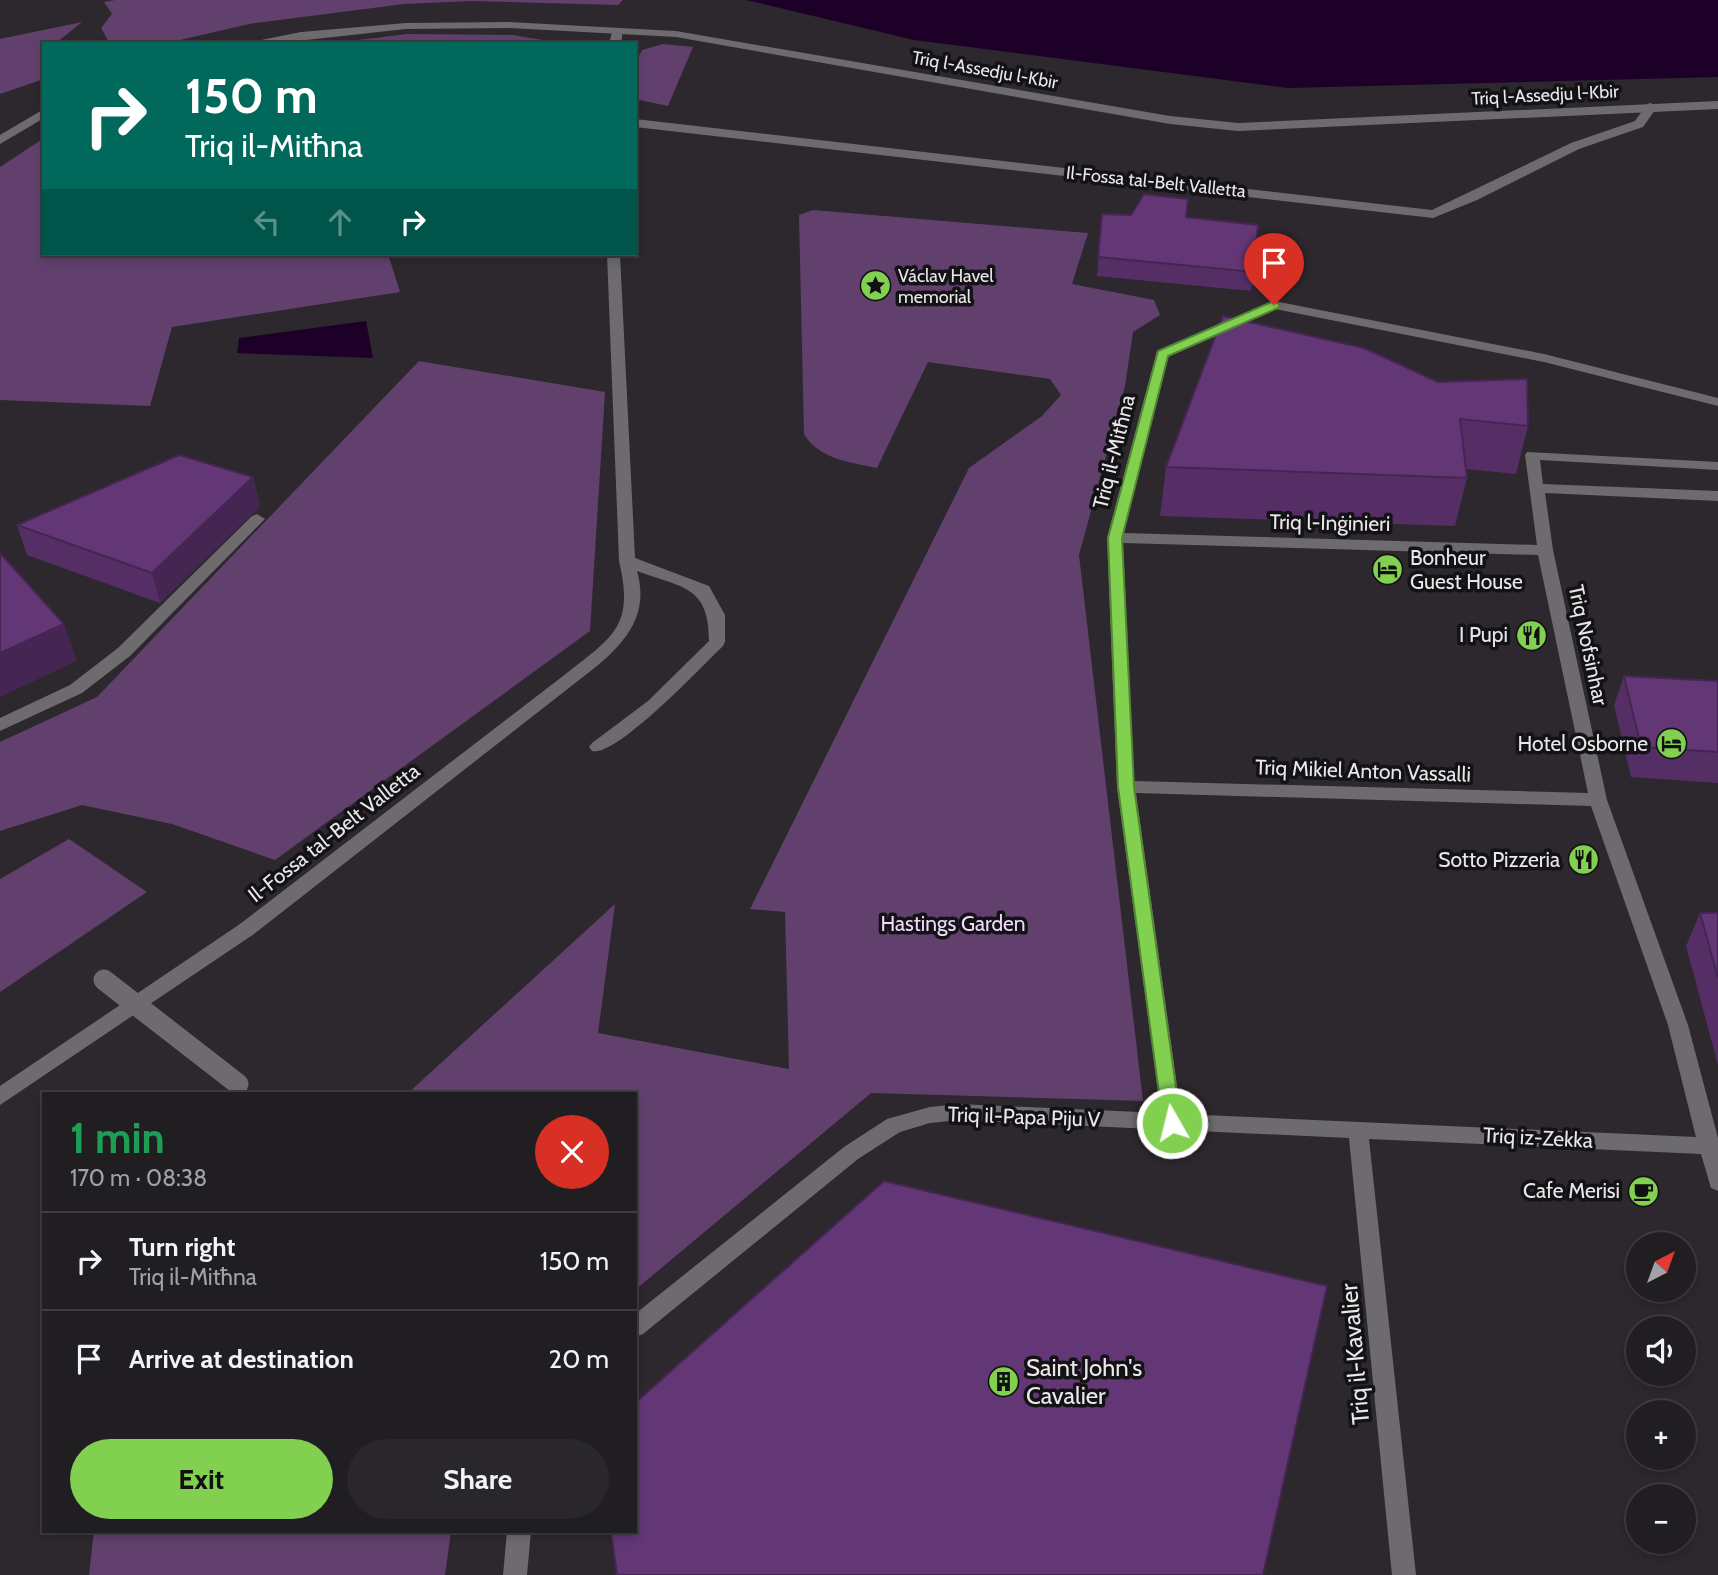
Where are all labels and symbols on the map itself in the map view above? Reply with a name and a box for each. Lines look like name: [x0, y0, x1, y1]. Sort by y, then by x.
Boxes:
street label: Triq l-Assedju l-Kbir: [910, 46, 1060, 94]
street label: Triq l-Assedju l-Kbir: [1471, 80, 1620, 110]
street label: Il-Fossa tal-Belt Valletta: [1065, 162, 1247, 202]
pin: [1244, 233, 1304, 305]
place label: Václav Havel memorial: [898, 265, 994, 308]
place icon: Václav Havel memorial: [858, 269, 892, 303]
street label: Triq il-Mitħna: [1087, 392, 1140, 512]
street label: Triq l-Inġinieri: [1270, 509, 1390, 536]
place label: Bonheur Guest House: [1410, 545, 1523, 594]
hotel icon: Bonheur Guest House: [1370, 553, 1404, 587]
street label: Triq Nofsinhar: [1564, 582, 1614, 708]
restaurant icon: I Pupi: [1514, 618, 1548, 652]
place label: I Pupi: [1459, 622, 1508, 647]
hotel icon: Hotel Osborne: [1654, 727, 1688, 761]
place label: Hotel Osborne: [1518, 731, 1648, 756]
street label: Triq Mikiel Anton Vassalli: [1255, 754, 1471, 787]
street label: Il-Fossa tal-Belt Valletta: [243, 758, 424, 907]
restaurant icon: Sotto Pizzeria: [1566, 843, 1600, 877]
place label: Sotto Pizzeria: [1438, 847, 1560, 872]
park label: Hastings Garden: [880, 911, 1026, 936]
position arrow: [1135, 1086, 1209, 1160]
street label: Triq il-Papa Piju V: [947, 1101, 1101, 1133]
street label: Triq iz-Zekka: [1483, 1122, 1594, 1153]
cafe icon: Cafe Merisi: [1626, 1174, 1660, 1208]
place label: Cafe Merisi: [1523, 1178, 1620, 1203]
north arrow: [1626, 1232, 1696, 1302]
street label: Triq il-Kavalier: [1334, 1282, 1375, 1426]
place label: Saint John's Cavalier: [1026, 1353, 1142, 1410]
building icon: Saint John's Cavalier: [986, 1365, 1020, 1399]

